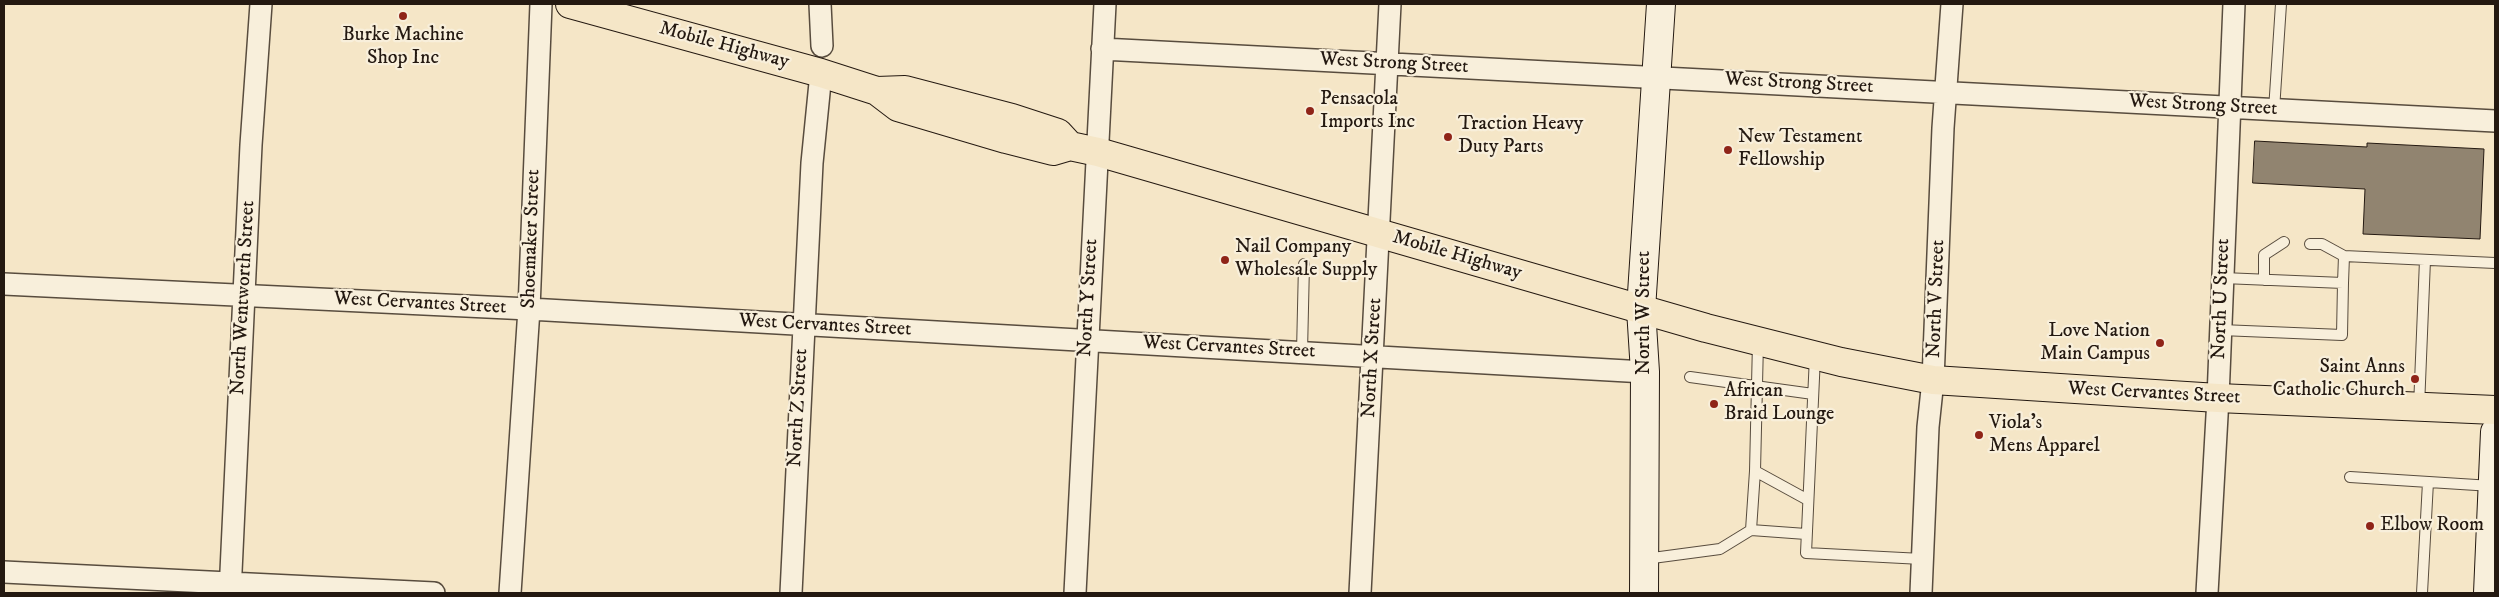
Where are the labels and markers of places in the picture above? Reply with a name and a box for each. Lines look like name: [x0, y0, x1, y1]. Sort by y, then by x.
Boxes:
marker: Burke Machine Shop Inc: [397, 10, 409, 22]
place label: Burke Machine Shop Inc: [342, 24, 464, 71]
place label: Pensacola Imports Inc: [1320, 88, 1415, 135]
marker: Pensacola Imports Inc: [1304, 105, 1316, 117]
place label: Traction Heavy Duty Parts: [1458, 113, 1583, 160]
place label: New Testament Fellowship: [1738, 126, 1862, 173]
marker: Traction Heavy Duty Parts: [1442, 131, 1454, 143]
marker: New Testament Fellowship: [1722, 144, 1734, 156]
place label: Nail Company Wholesale Supply: [1235, 236, 1377, 283]
marker: Nail Company Wholesale Supply: [1219, 254, 1231, 266]
place label: Love Nation Main Campus: [2040, 320, 2150, 367]
marker: Love Nation Main Campus: [2154, 337, 2166, 349]
place label: Saint Anns Catholic Church: [2273, 356, 2405, 403]
marker: Saint Anns Catholic Church: [2409, 373, 2421, 385]
place label: African Braid Lounge: [1724, 380, 1834, 427]
marker: African Braid Lounge: [1708, 398, 1720, 410]
place label: Viola's Mens Apparel: [1989, 412, 2100, 459]
marker: Viola's Mens Apparel: [1973, 429, 1985, 441]
place label: Elbow Room: [2380, 514, 2484, 538]
marker: Elbow Room: [2364, 520, 2376, 532]

